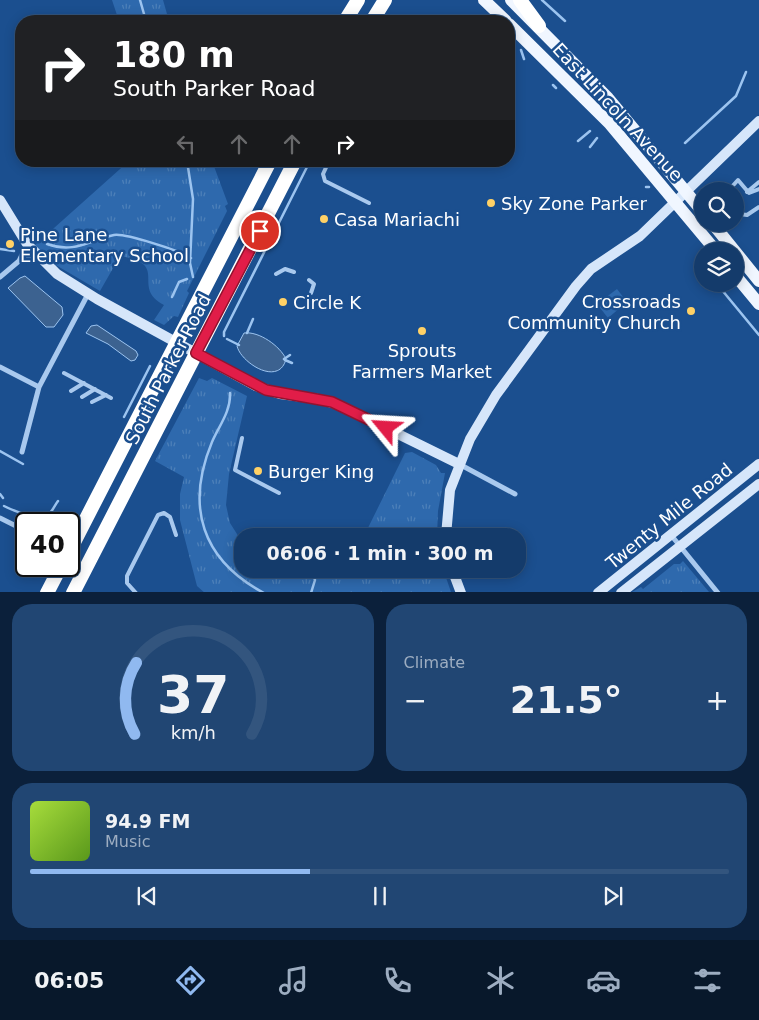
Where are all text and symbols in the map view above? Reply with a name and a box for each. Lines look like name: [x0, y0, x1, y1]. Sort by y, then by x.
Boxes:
icon: right: [30, 35, 95, 100]
text: 180 m: [113, 35, 235, 75]
street label: East Lincoln Avenue: [549, 39, 687, 185]
text: South Parker Road: [113, 76, 315, 101]
icon: left: [172, 130, 200, 158]
icon: ahead: [225, 130, 253, 158]
icon: ahead: [278, 130, 306, 158]
icon: right: [331, 130, 359, 158]
map controls: [694, 182, 744, 292]
button: search: [694, 182, 744, 232]
place label: Sky Zone Parker: [501, 193, 647, 214]
marker: Sky Zone Parker: [485, 197, 497, 209]
place label: Casa Mariachi: [334, 209, 460, 230]
pin: [239, 210, 281, 252]
marker: Casa Mariachi: [318, 213, 330, 225]
icon: arrive: [246, 217, 274, 245]
place label: Pine Lane Elementary School: [20, 224, 189, 266]
marker: Pine Lane Elementary School: [4, 238, 16, 250]
button: layers: [694, 242, 744, 292]
street label: South Parker Road: [121, 290, 215, 448]
place label: Crossroads Community Church: [507, 291, 681, 333]
place label: Circle K: [293, 292, 362, 313]
marker: Circle K: [277, 296, 289, 308]
marker: Crossroads Community Church: [685, 305, 697, 317]
marker: Sprouts Farmers Market: [416, 325, 428, 337]
place label: Sprouts Farmers Market: [352, 340, 492, 382]
position arrow: [359, 401, 411, 453]
street label: Twenty Mile Road: [601, 459, 736, 574]
place label: Burger King: [268, 461, 374, 482]
marker: Burger King: [252, 465, 264, 477]
speed limit sign: 40: [15, 512, 80, 577]
text: 06:06 · 1 min · 300 m: [266, 542, 494, 564]
text: Climate: [404, 653, 465, 672]
text: 37: [157, 665, 229, 725]
text: 21.5°: [510, 678, 623, 722]
text: −: [404, 684, 427, 717]
text: +: [706, 684, 729, 717]
text: km/h: [170, 722, 215, 743]
text: 94.9 FM: [105, 810, 190, 832]
text: Music: [105, 832, 151, 851]
icon: previous: [133, 882, 161, 910]
icon: pause: [366, 882, 394, 910]
icon: next: [599, 882, 627, 910]
icon: directions: [173, 963, 208, 998]
icon: music: [276, 963, 311, 998]
icon: phone: [380, 963, 415, 998]
icon: climate: [483, 963, 518, 998]
icon: car: [586, 963, 621, 998]
icon: filters: [690, 963, 725, 998]
text: 06:05: [34, 968, 104, 993]

